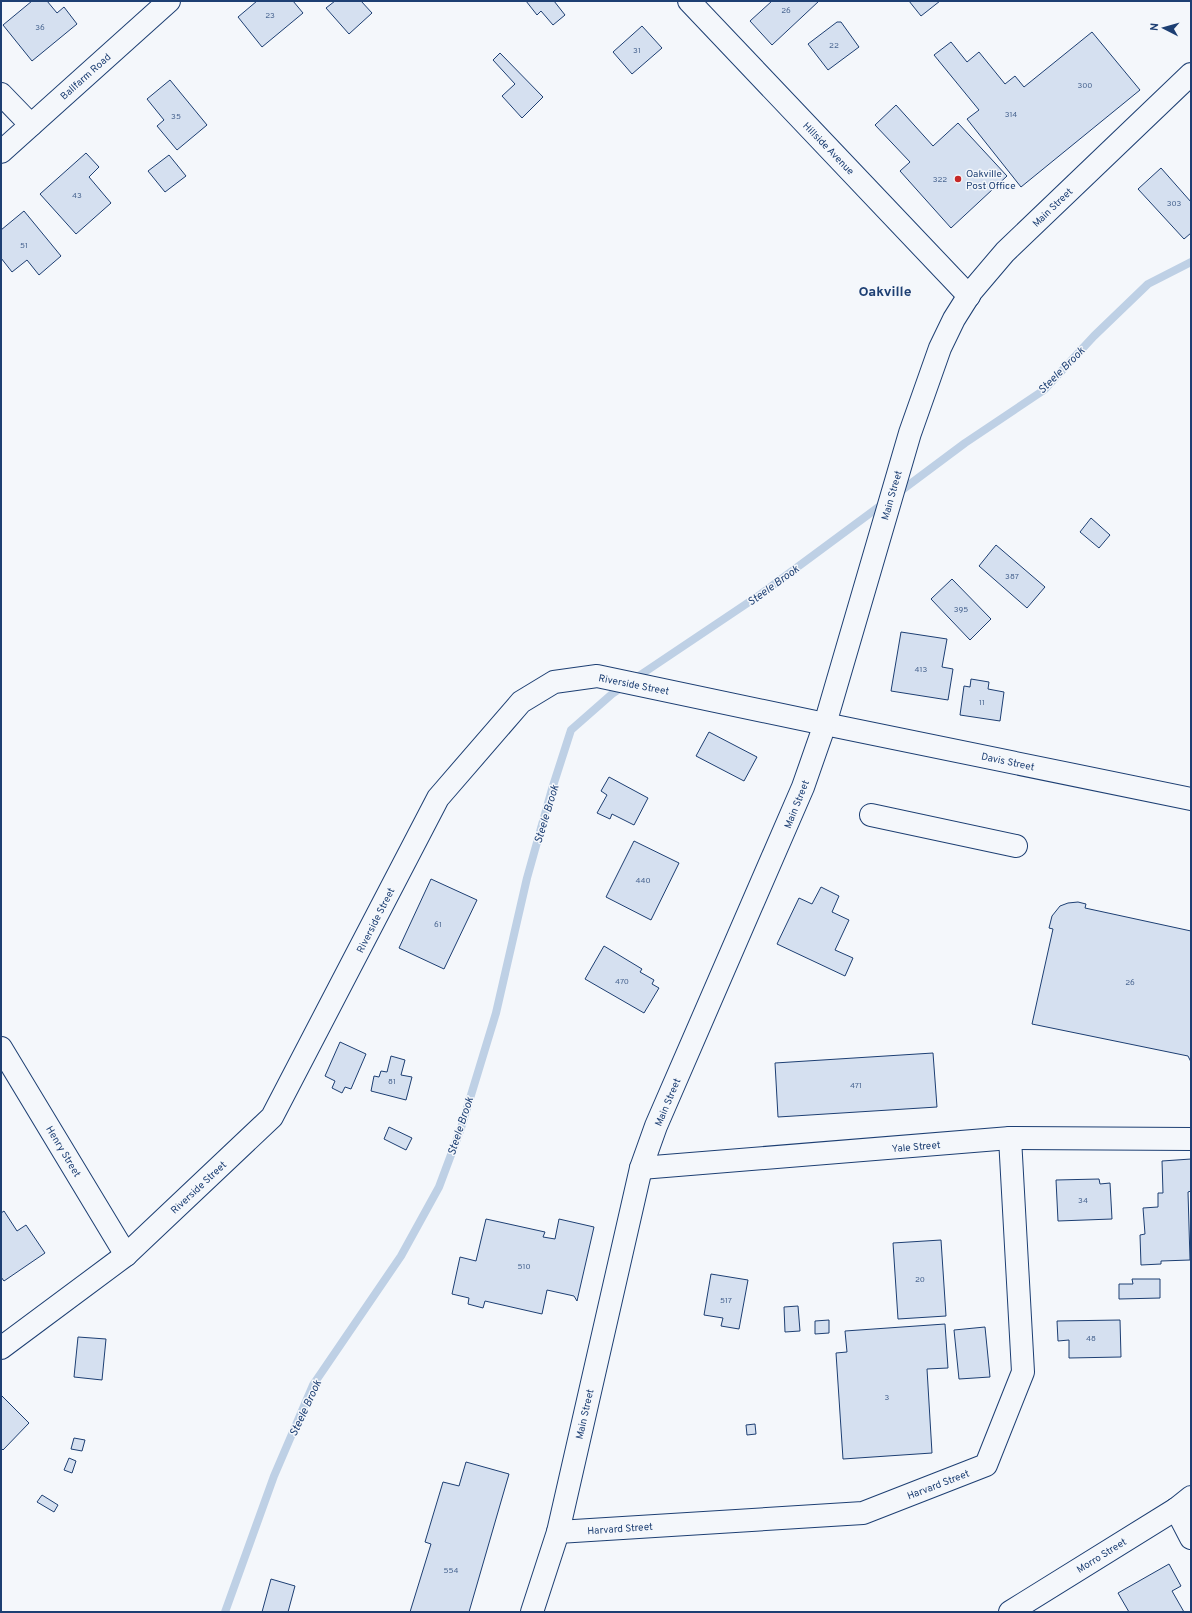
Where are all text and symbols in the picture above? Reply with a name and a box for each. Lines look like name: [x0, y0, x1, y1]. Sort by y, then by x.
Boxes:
house number: 26: [781, 6, 791, 16]
north arrow: [1144, 8, 1184, 48]
house number: 23: [265, 11, 275, 21]
text: N: [1148, 22, 1162, 32]
house number: 36: [35, 23, 45, 33]
house number: 22: [829, 41, 839, 51]
house number: 31: [633, 46, 641, 56]
street label: Ballfarm Road: [58, 51, 114, 103]
house number: 300: [1078, 81, 1092, 91]
house number: 314: [1005, 110, 1017, 120]
house number: 35: [171, 112, 181, 122]
street label: Hillside Avenue: [799, 120, 856, 178]
place label: Oakville Post Office: [966, 168, 1016, 193]
marker: Oakville Post Office: [953, 174, 963, 184]
house number: 322: [933, 175, 947, 185]
street label: Main Street: [1030, 186, 1076, 230]
house number: 43: [72, 191, 82, 201]
house number: 303: [1167, 199, 1182, 209]
house number: 51: [20, 241, 28, 251]
district label: Oakville: [859, 284, 912, 301]
water label: Steele Brook: [1035, 344, 1088, 397]
street label: Main Street: [879, 469, 906, 522]
water label: Steele Brook: [745, 562, 803, 609]
house number: 387: [1005, 572, 1019, 582]
house number: 395: [954, 605, 968, 615]
house number: 413: [915, 665, 928, 675]
street label: Riverside Street: [597, 672, 670, 699]
house number: 11: [979, 698, 985, 708]
street label: Davis Street: [980, 750, 1036, 774]
street label: Main Street: [782, 778, 813, 831]
water label: Steele Brook: [531, 783, 563, 845]
house number: 440: [635, 876, 651, 886]
street label: Riverside Street: [354, 886, 398, 956]
house number: 61: [434, 920, 442, 930]
house number: 470: [615, 977, 629, 987]
house number: 26: [1125, 978, 1135, 988]
street label: Main Street: [652, 1076, 684, 1129]
house number: 81: [388, 1077, 396, 1087]
house number: 471: [850, 1081, 862, 1091]
water label: Steele Brook: [445, 1095, 477, 1157]
street label: Henry Street: [42, 1124, 83, 1180]
street label: Yale Street: [891, 1139, 941, 1156]
street label: Riverside Street: [168, 1159, 230, 1217]
house number: 34: [1078, 1196, 1088, 1206]
house number: 510: [517, 1262, 531, 1272]
house number: 20: [915, 1275, 925, 1285]
house number: 517: [720, 1296, 732, 1306]
house number: 48: [1086, 1334, 1096, 1344]
water label: Steele Brook: [287, 1378, 325, 1439]
street label: Main Street: [573, 1388, 598, 1441]
house number: 3: [885, 1393, 890, 1403]
street label: Harvard Street: [906, 1468, 972, 1503]
street label: Harvard Street: [587, 1521, 653, 1538]
street label: Morro Street: [1074, 1536, 1129, 1577]
house number: 554: [443, 1566, 459, 1576]

